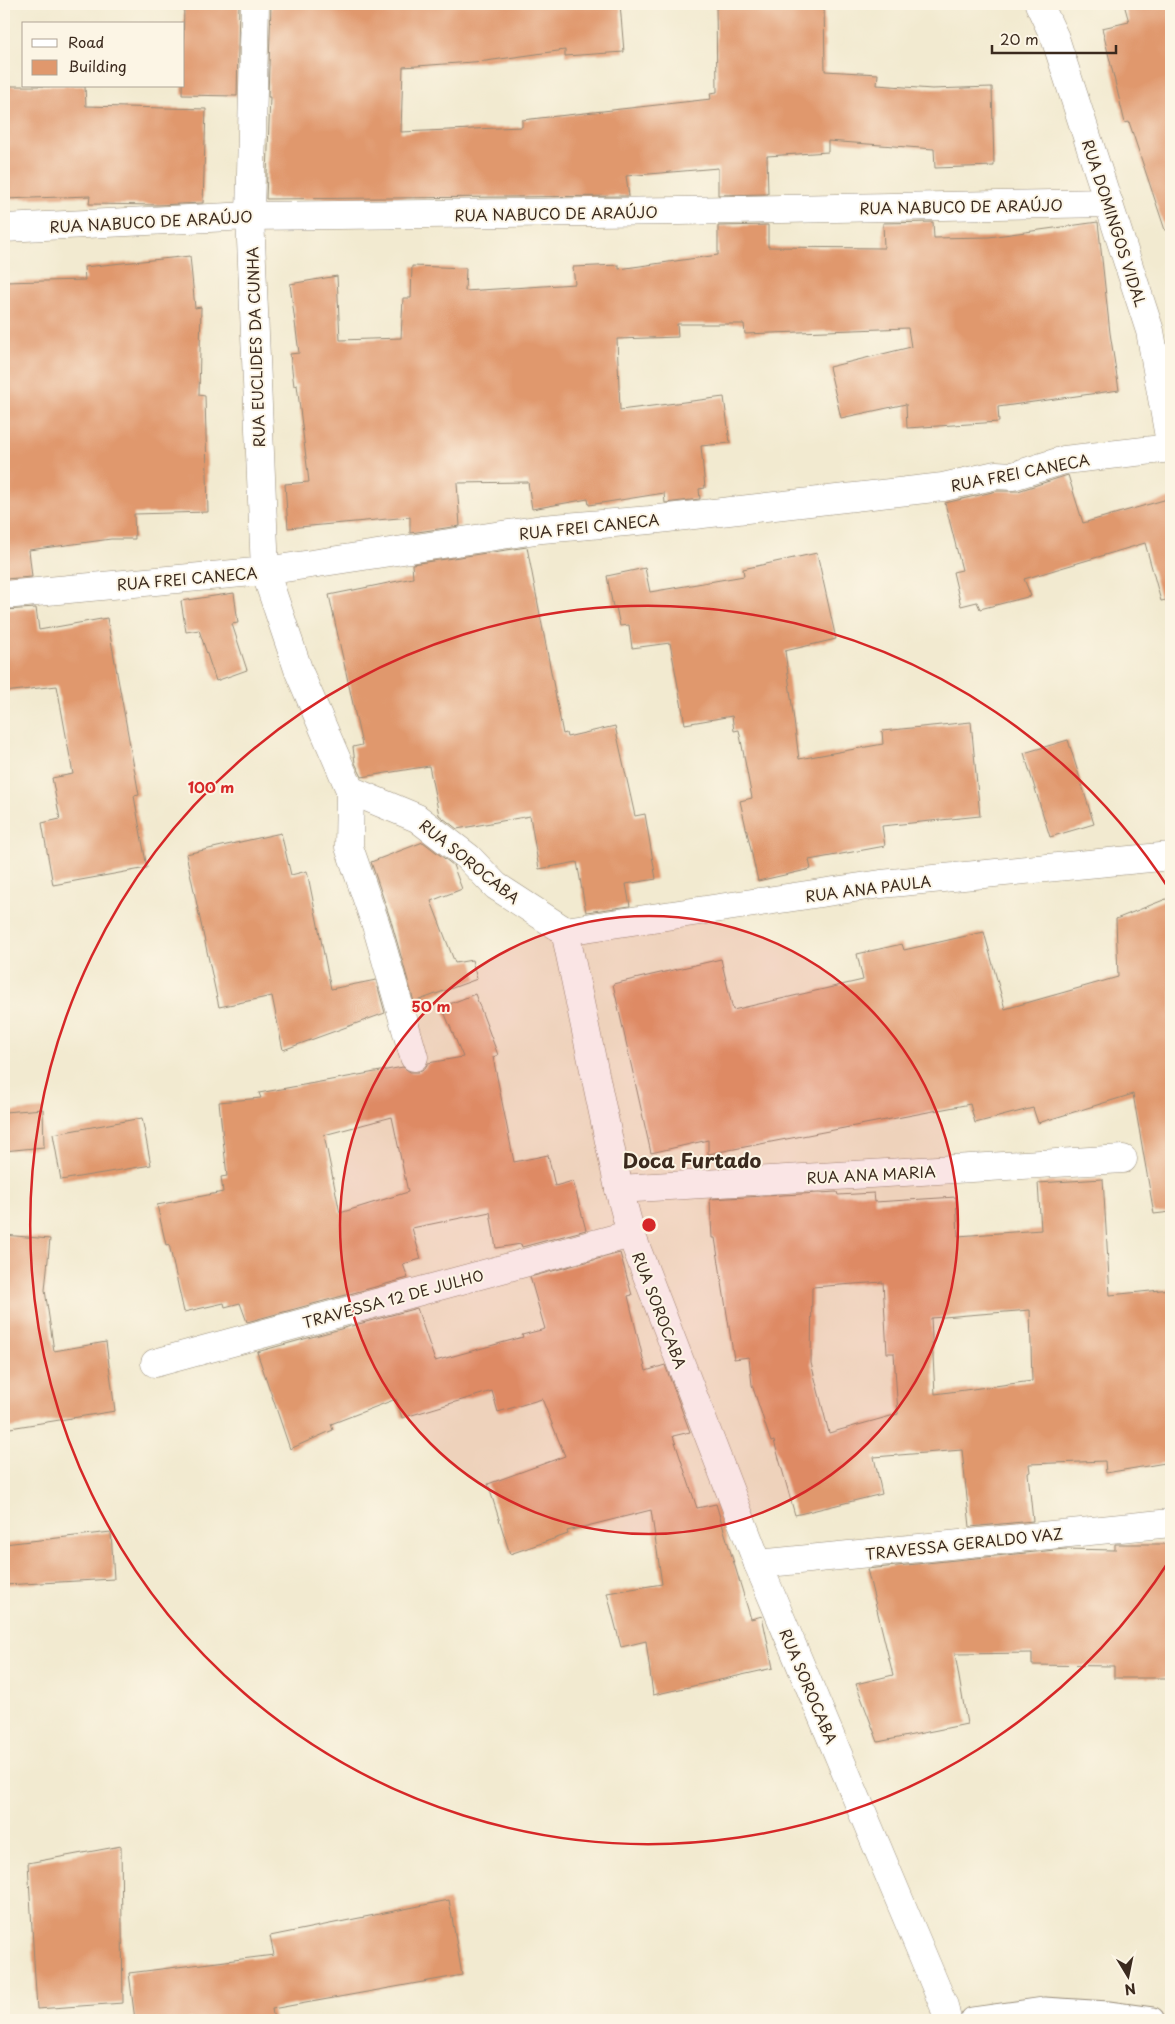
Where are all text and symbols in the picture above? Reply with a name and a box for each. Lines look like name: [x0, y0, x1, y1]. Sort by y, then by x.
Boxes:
legend: [22, 22, 185, 88]
scale bar: [992, 22, 1116, 54]
text: 20 m: [1000, 27, 1039, 50]
text: Road: [68, 30, 104, 53]
text: Building: [68, 54, 127, 77]
street label: RUA DOMINGOS VIDAL: [1077, 136, 1153, 310]
street label: RUA NABUCO DE ARAÚJO: [859, 193, 1063, 219]
street label: RUA NABUCO DE ARAÚJO: [454, 200, 658, 226]
street label: RUA NABUCO DE ARAÚJO: [49, 204, 253, 238]
street label: RUA EUCLIDES DA CUNHA: [240, 246, 270, 448]
street label: RUA FREI CANECA: [949, 447, 1091, 497]
street label: RUA FREI CANECA: [518, 507, 660, 545]
street label: RUA FREI CANECA: [116, 560, 258, 596]
text: 100 m: [188, 775, 234, 798]
street label: RUA SOROCABA: [415, 813, 525, 909]
street label: RUA ANA PAULA: [804, 869, 932, 907]
text: 50 m: [412, 994, 450, 1017]
district label: Doca Furtado: [623, 1145, 762, 1175]
street label: RUA ANA MARIA: [806, 1159, 936, 1189]
centre of rings: [640, 1216, 658, 1234]
street label: RUA SOROCABA: [627, 1248, 693, 1372]
street label: TRAVESSA 12 DE JULHO: [300, 1263, 486, 1333]
street label: TRAVESSA GERALDO VAZ: [864, 1521, 1064, 1565]
street label: RUA SOROCABA: [774, 1625, 844, 1747]
north arrow: [1102, 1952, 1152, 2002]
text: N: [1123, 1978, 1138, 2001]

